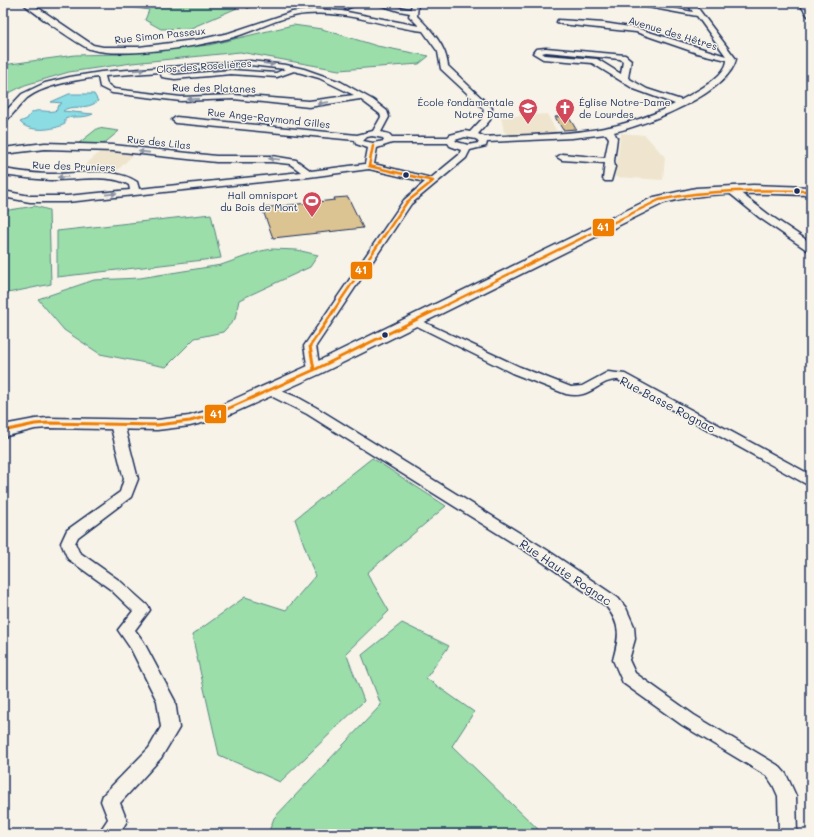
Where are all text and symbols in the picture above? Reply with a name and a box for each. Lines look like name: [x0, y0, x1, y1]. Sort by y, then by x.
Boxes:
street label: Avenue des Hêtres: [627, 13, 719, 53]
street label: Rue Simon Passeux: [114, 23, 206, 47]
street label: Clos des Roselières: [156, 56, 252, 76]
one-way arrow: [263, 61, 275, 67]
one-way arrow: [133, 67, 146, 74]
street label: Rue des Platanes: [172, 80, 256, 96]
place label: École fondamentale Notre Dame: [418, 95, 514, 121]
place label: Église Notre-Dame de Lourdes: [579, 95, 671, 121]
one-way arrow: [186, 96, 199, 102]
school or university icon: École fondamentale Notre Dame: [517, 97, 539, 125]
church icon: Église Notre-Dame de Lourdes: [554, 97, 576, 125]
one-way arrow: [316, 100, 329, 106]
street label: Rue Ange-Raymond Gilles: [207, 105, 331, 131]
street label: Rue des Lilas: [127, 132, 192, 152]
one-way arrow: [138, 148, 150, 155]
one-way arrow: [268, 156, 280, 162]
street label: Rue des Pruniers: [32, 158, 116, 174]
unlabelled marker: [401, 170, 411, 180]
one-way arrow: [57, 173, 69, 180]
unlabelled marker: [792, 186, 802, 196]
place label: Hall omnisport du Bois de Mont: [220, 188, 298, 214]
sports icon: Hall omnisport du Bois de Mont: [301, 190, 323, 218]
one-way arrow: [105, 191, 117, 197]
line badge: 41: [592, 218, 615, 237]
text: 41: [597, 219, 609, 234]
line badge: 41: [350, 261, 373, 280]
text: 41: [355, 262, 367, 277]
unlabelled marker: [380, 330, 390, 340]
street label: Rue Basse Rognac: [617, 372, 719, 436]
line badge: 41: [204, 404, 227, 424]
text: 41: [210, 406, 222, 421]
street label: Rue Haute Rognac: [517, 535, 615, 609]

